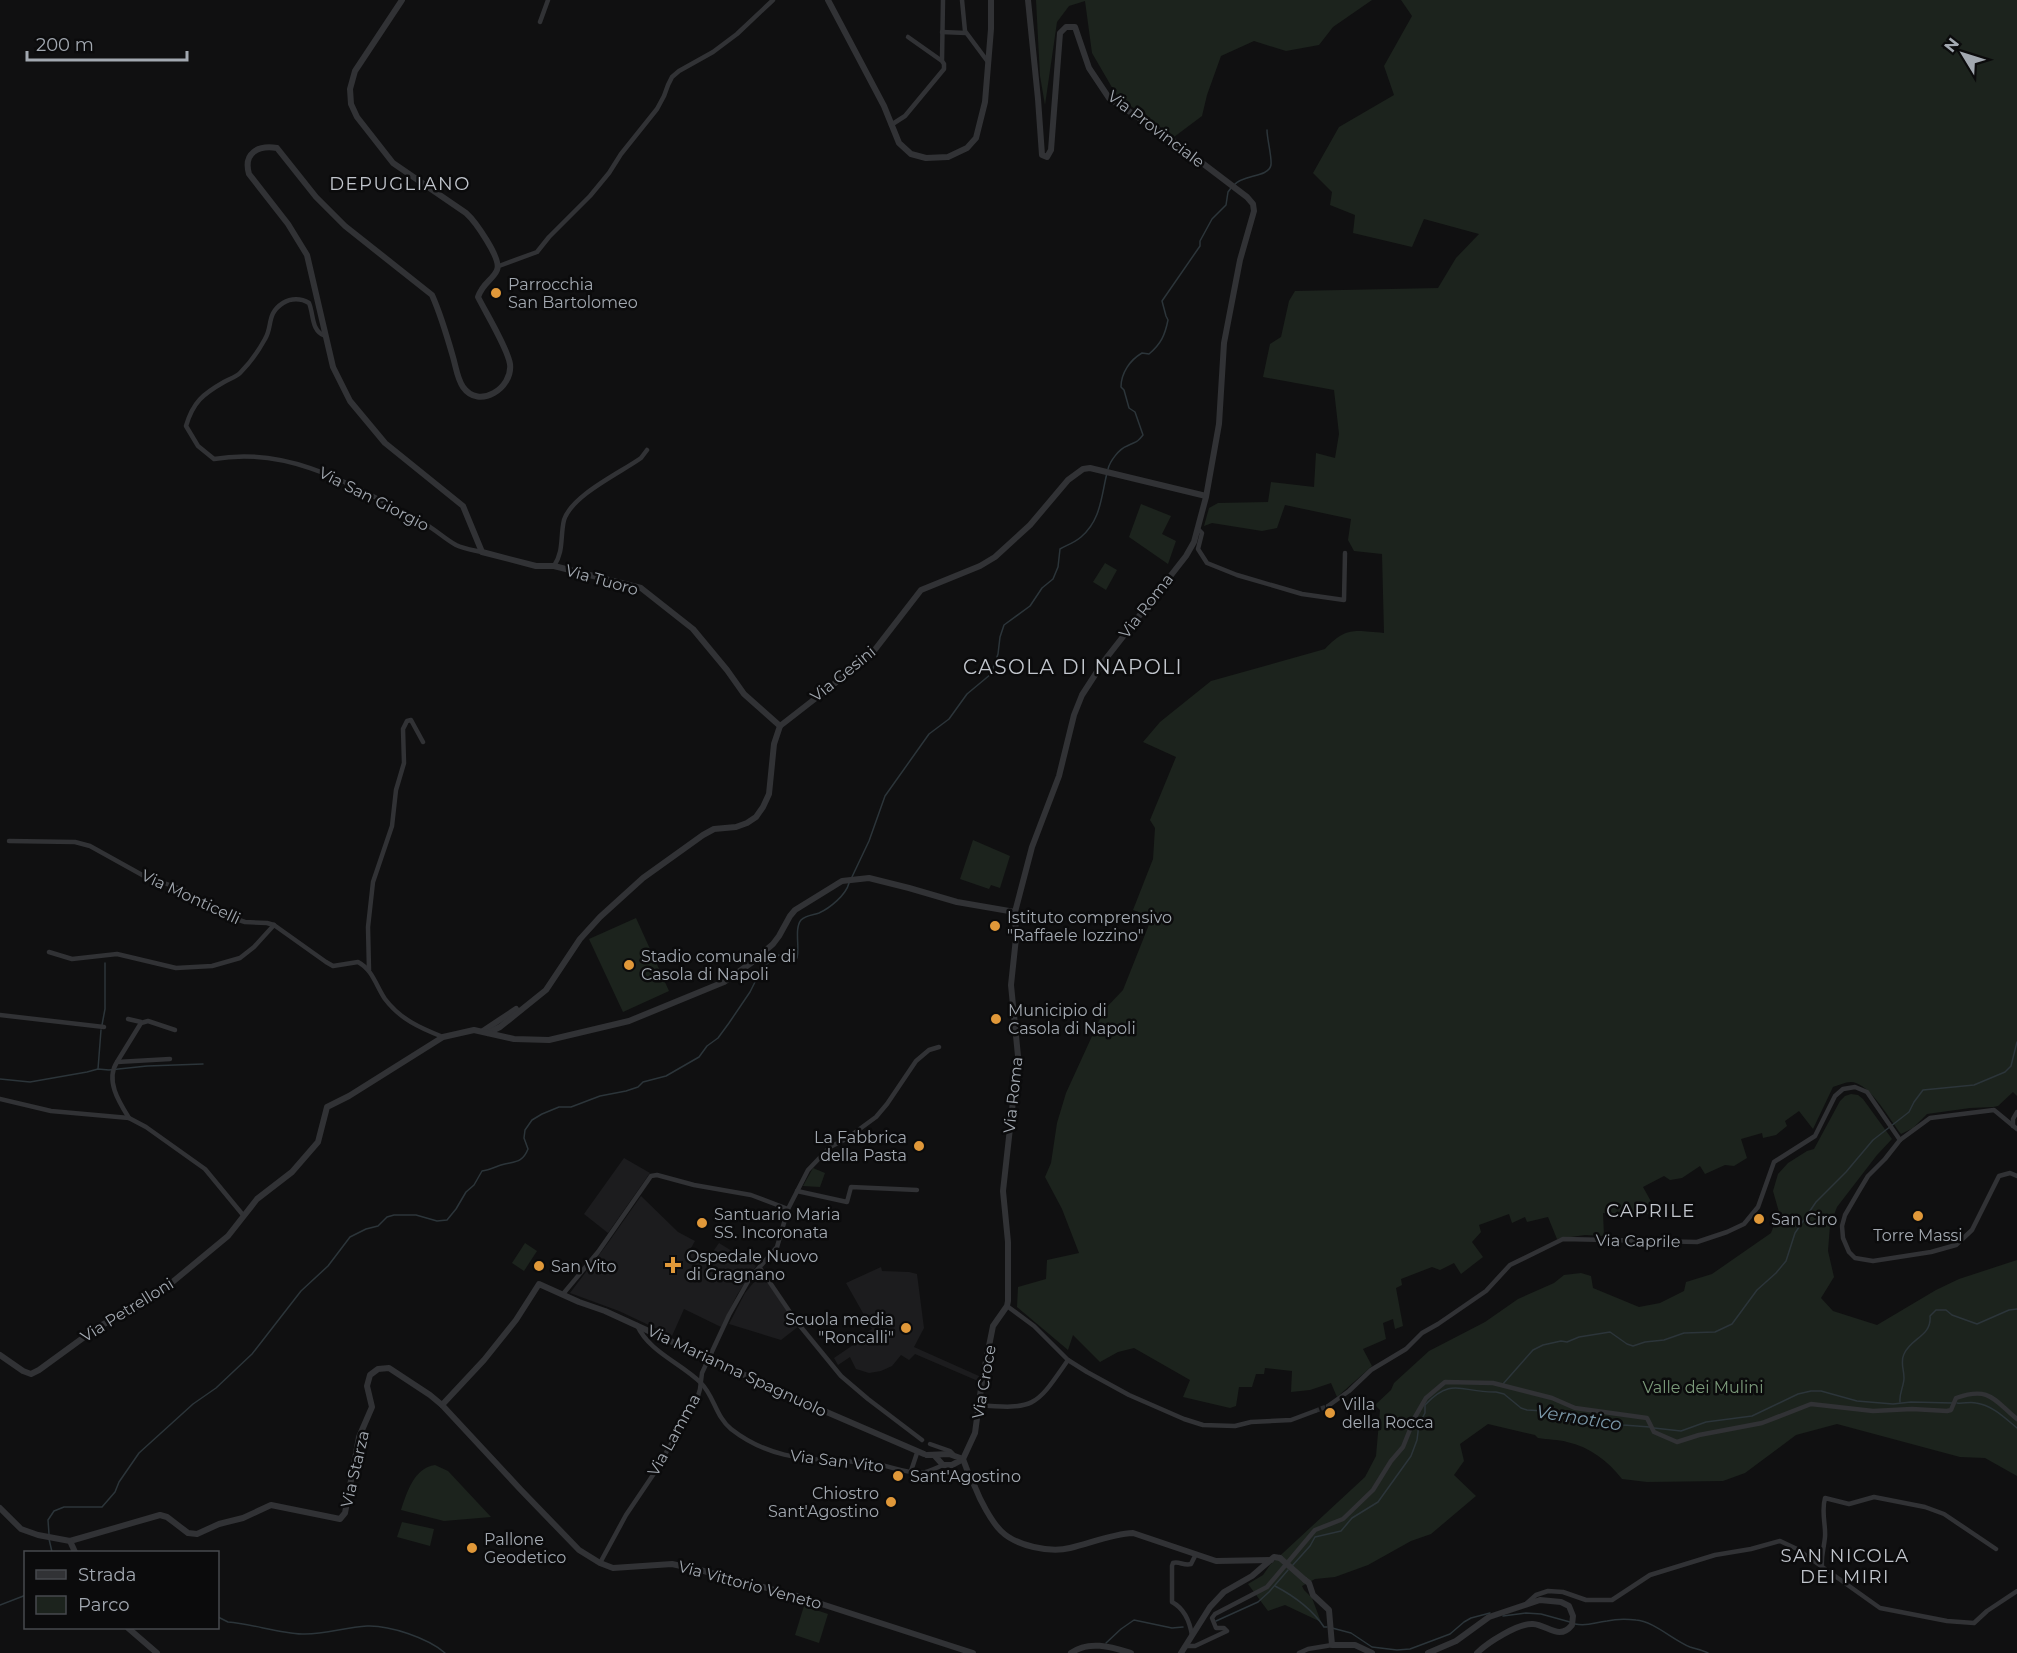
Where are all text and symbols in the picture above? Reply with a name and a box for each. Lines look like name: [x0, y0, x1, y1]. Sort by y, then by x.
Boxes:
scale bar: [27, 24, 188, 62]
north arrow: [1933, 24, 1993, 84]
text: 200 m: [36, 34, 94, 56]
text: N: [1940, 34, 1963, 56]
street label: Via Provinciale: [1104, 86, 1208, 172]
district label: DEPUGLIANO: [329, 173, 471, 195]
place label: Parrocchia San Bartolomeo: [508, 275, 638, 312]
marker: Parrocchia San Bartolomeo: [489, 286, 503, 300]
street label: Via San Giorgio: [316, 463, 432, 535]
street label: Via Tuoro: [563, 561, 641, 599]
street label: Via Roma: [1115, 570, 1177, 642]
street label: Via Gesini: [807, 642, 879, 706]
district label: CASOLA DI NAPOLI: [963, 655, 1183, 679]
street label: Via Monticelli: [138, 866, 244, 928]
place label: Istituto comprensivo "Raffaele Iozzino": [1007, 908, 1172, 945]
marker: Istituto comprensivo "Raffaele Iozzino": [988, 919, 1002, 933]
place label: Stadio comunale di Casola di Napoli: [641, 947, 796, 984]
marker: Stadio comunale di Casola di Napoli: [622, 958, 636, 972]
place label: Municipio di Casola di Napoli: [1008, 1001, 1136, 1038]
marker: Municipio di Casola di Napoli: [989, 1012, 1003, 1026]
street label: Via Roma: [1000, 1056, 1026, 1134]
place label: La Fabbrica della Pasta: [814, 1128, 907, 1165]
marker: La Fabbrica della Pasta: [912, 1139, 926, 1153]
district label: CAPRILE: [1606, 1200, 1696, 1222]
place label: Santuario Maria SS. Incoronata: [714, 1205, 840, 1242]
marker: Torre Massi: [1911, 1209, 1925, 1223]
place label: San Ciro: [1771, 1210, 1837, 1229]
marker: San Ciro: [1752, 1212, 1766, 1226]
marker: Santuario Maria SS. Incoronata: [695, 1216, 709, 1230]
place label: Torre Massi: [1873, 1226, 1963, 1245]
street label: Via Caprile: [1595, 1231, 1681, 1251]
place label: Ospedale Nuovo di Gragnano: [686, 1247, 818, 1284]
marker: Ospedale Nuovo di Gragnano: [664, 1256, 682, 1274]
place label: San Vito: [551, 1257, 617, 1276]
marker: San Vito: [532, 1259, 546, 1273]
street label: Via Petrelloni: [77, 1274, 177, 1346]
place label: Scuola media "Roncalli": [785, 1310, 894, 1347]
street label: Via Marianna Spagnuolo: [644, 1321, 830, 1421]
marker: Scuola media "Roncalli": [899, 1321, 913, 1335]
street label: Via Croce: [968, 1343, 1000, 1421]
park label: Valle dei Mulini: [1643, 1378, 1763, 1397]
street label: Via Lamma: [644, 1391, 704, 1479]
place label: Villa della Rocca: [1342, 1395, 1434, 1432]
water label: Vernotico: [1535, 1400, 1623, 1436]
marker: Villa della Rocca: [1323, 1406, 1337, 1420]
street label: Via Starza: [337, 1429, 373, 1509]
street label: Via San Vito: [789, 1446, 885, 1476]
place label: Sant'Agostino: [910, 1467, 1021, 1486]
marker: Sant'Agostino: [891, 1469, 905, 1483]
place label: Chiostro Sant'Agostino: [768, 1484, 879, 1521]
marker: Chiostro Sant'Agostino: [884, 1495, 898, 1509]
place label: Pallone Geodetico: [484, 1530, 566, 1567]
marker: Pallone Geodetico: [465, 1541, 479, 1555]
district label: SAN NICOLA DEI MIRI: [1780, 1545, 1910, 1588]
legend: [24, 1551, 219, 1629]
street label: Via Vittorio Veneto: [676, 1557, 824, 1613]
text: Strada: [78, 1564, 136, 1586]
text: Parco: [78, 1594, 130, 1616]

